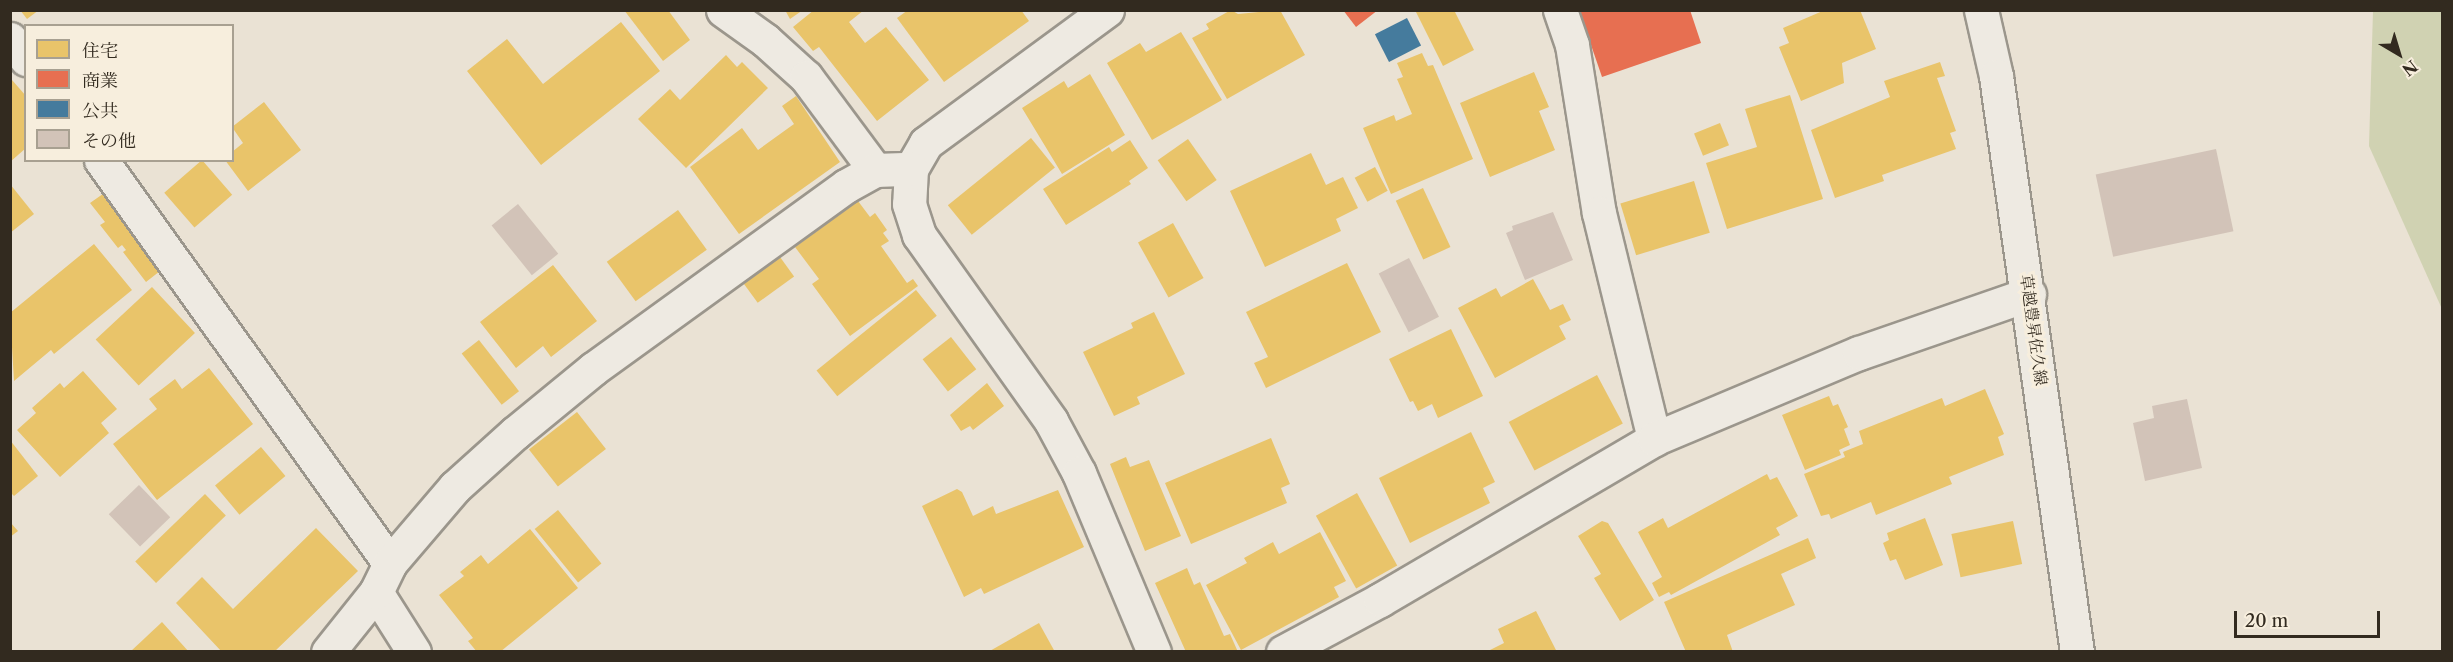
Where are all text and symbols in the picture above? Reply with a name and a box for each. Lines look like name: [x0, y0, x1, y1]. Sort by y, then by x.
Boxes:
legend: [24, 24, 234, 162]
north arrow: [2369, 24, 2429, 84]
text: 住宅: [82, 40, 118, 62]
text: N: [2398, 56, 2422, 80]
text: 商業: [82, 70, 118, 92]
text: 公共: [82, 100, 118, 122]
text: その他: [82, 130, 136, 152]
street label: 草越豊昇佐久線: [2017, 273, 2051, 387]
scale bar: [2237, 599, 2382, 637]
text: 20 m: [2245, 610, 2288, 632]

